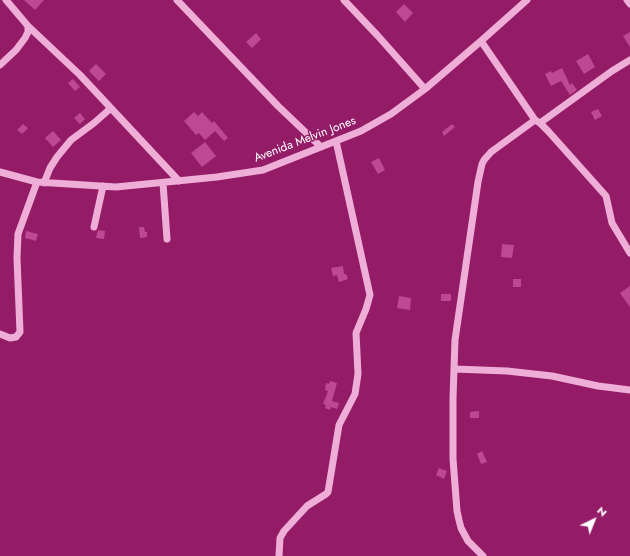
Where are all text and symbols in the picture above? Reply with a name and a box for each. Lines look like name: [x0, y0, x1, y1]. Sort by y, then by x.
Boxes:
street label: Avenida Melvin Jones: [252, 114, 358, 166]
north arrow: [574, 500, 614, 540]
text: N: [594, 502, 611, 520]

